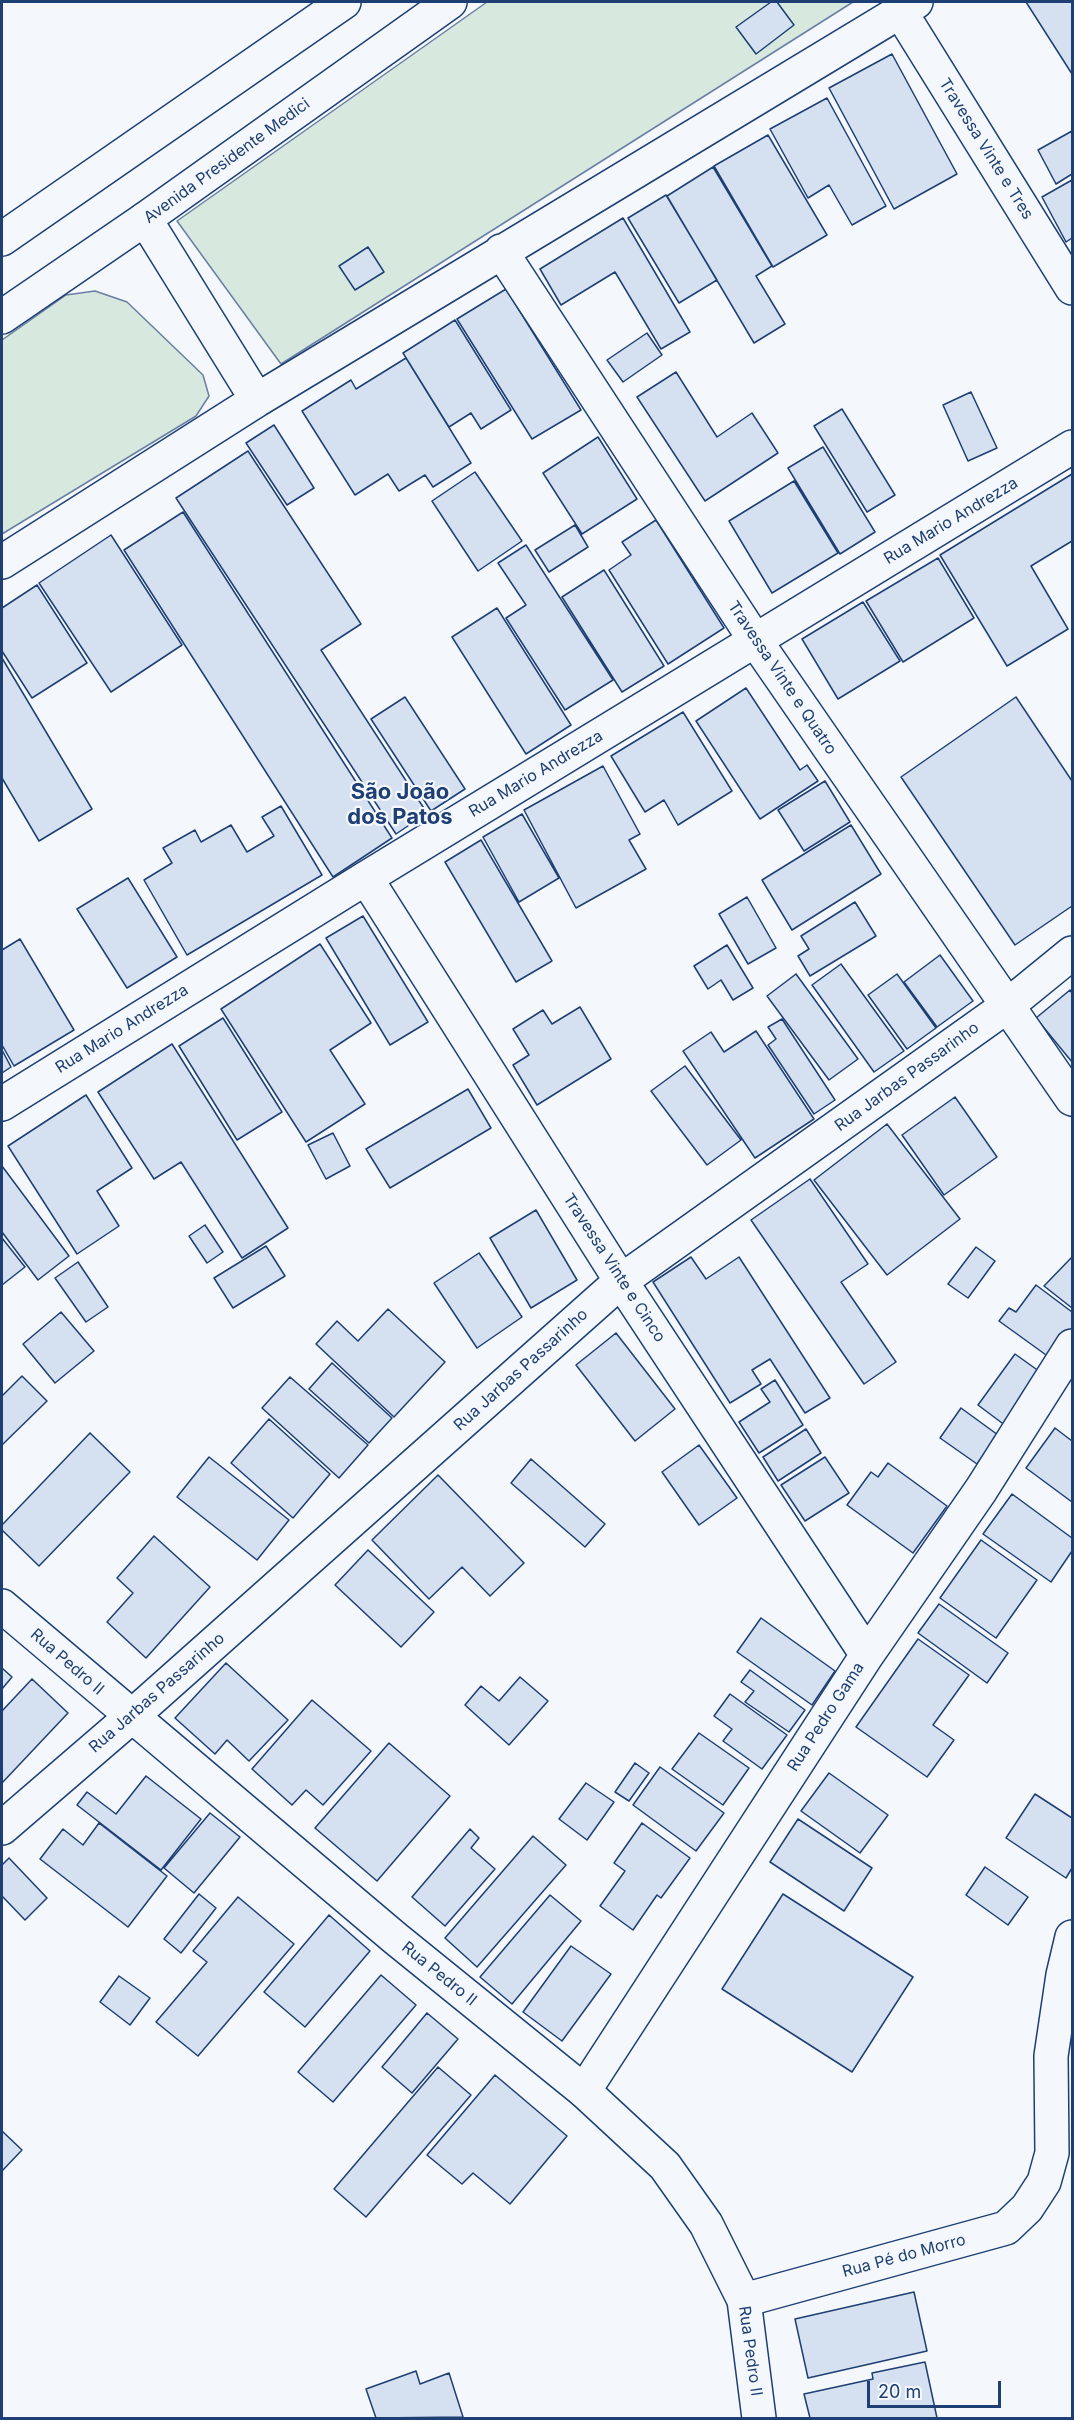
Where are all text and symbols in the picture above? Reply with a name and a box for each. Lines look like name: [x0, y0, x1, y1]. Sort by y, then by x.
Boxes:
street label: Travessa Vinte e Tres: [935, 75, 1037, 223]
street label: Avenida Presidente Medici: [140, 94, 314, 228]
street label: Rua Mario Andrezza: [881, 473, 1021, 569]
street label: Travessa Vinte e Quatro: [723, 598, 841, 758]
street label: Rua Mario Andrezza: [466, 726, 606, 822]
district label: São João dos Patos: [347, 779, 453, 830]
street label: Rua Mario Andrezza: [52, 980, 192, 1078]
street label: Rua Jarbas Passarinho: [831, 1018, 983, 1136]
street label: Travessa Vinte e Cinco: [559, 1190, 669, 1346]
street label: Rua Jarbas Passarinho: [450, 1305, 592, 1435]
street label: Rua Pedro II: [26, 1625, 108, 1699]
street label: Rua Jarbas Passarinho: [85, 1629, 229, 1757]
street label: Rua Pedro Gama: [784, 1659, 868, 1775]
street label: Rua Pedro II: [398, 1938, 480, 2010]
street label: Rua Pé do Morro: [840, 2230, 968, 2282]
street label: Rua Pedro II: [734, 2305, 766, 2397]
scale bar: [870, 2369, 1004, 2407]
text: 20 m: [878, 2381, 921, 2402]

